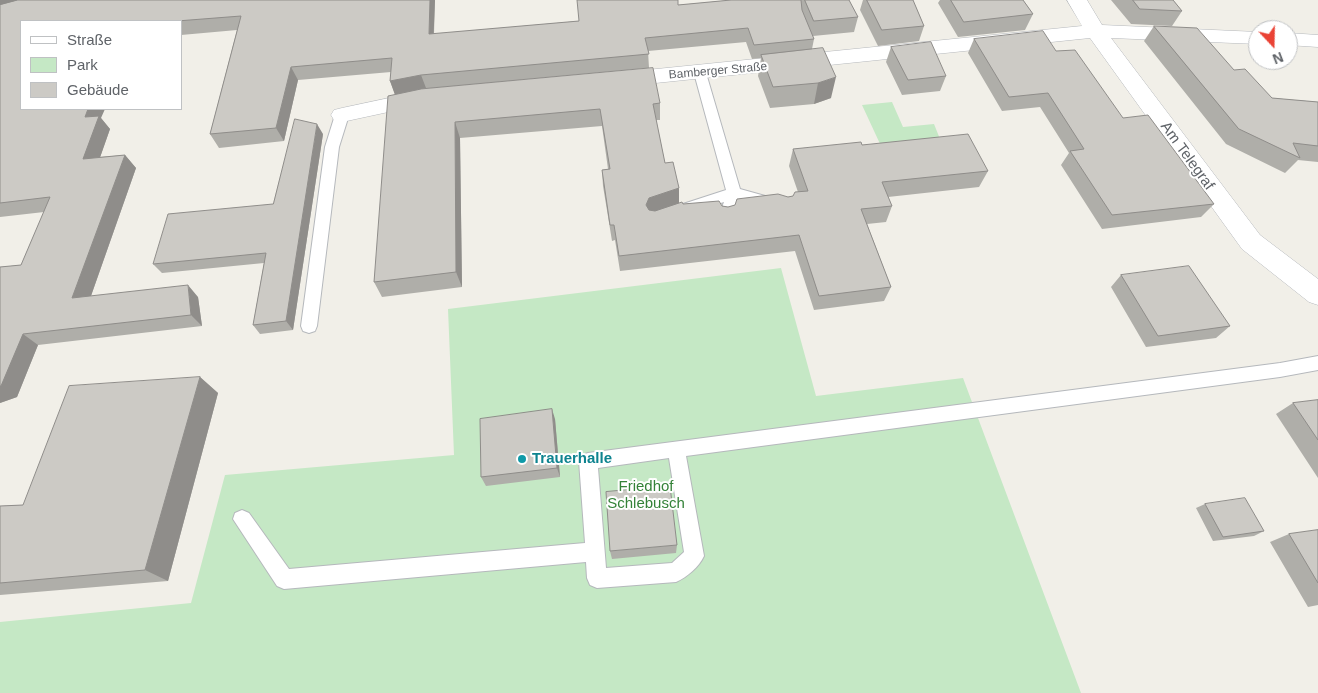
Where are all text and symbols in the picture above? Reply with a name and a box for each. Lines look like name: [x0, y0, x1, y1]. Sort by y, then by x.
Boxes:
legend: [20, 20, 182, 110]
north arrow: [1248, 20, 1298, 70]
text: Straße: [67, 31, 112, 48]
text: N: [1270, 49, 1286, 67]
text: Park: [67, 56, 98, 73]
street label: Bamberger Straße: [668, 60, 768, 82]
text: Gebäude: [67, 81, 129, 98]
street label: Am Telegraf: [1156, 118, 1218, 194]
place label: Trauerhalle: [532, 450, 612, 468]
marker: Trauerhalle: [516, 453, 528, 465]
park label: Friedhof Schlebusch: [607, 478, 685, 513]

